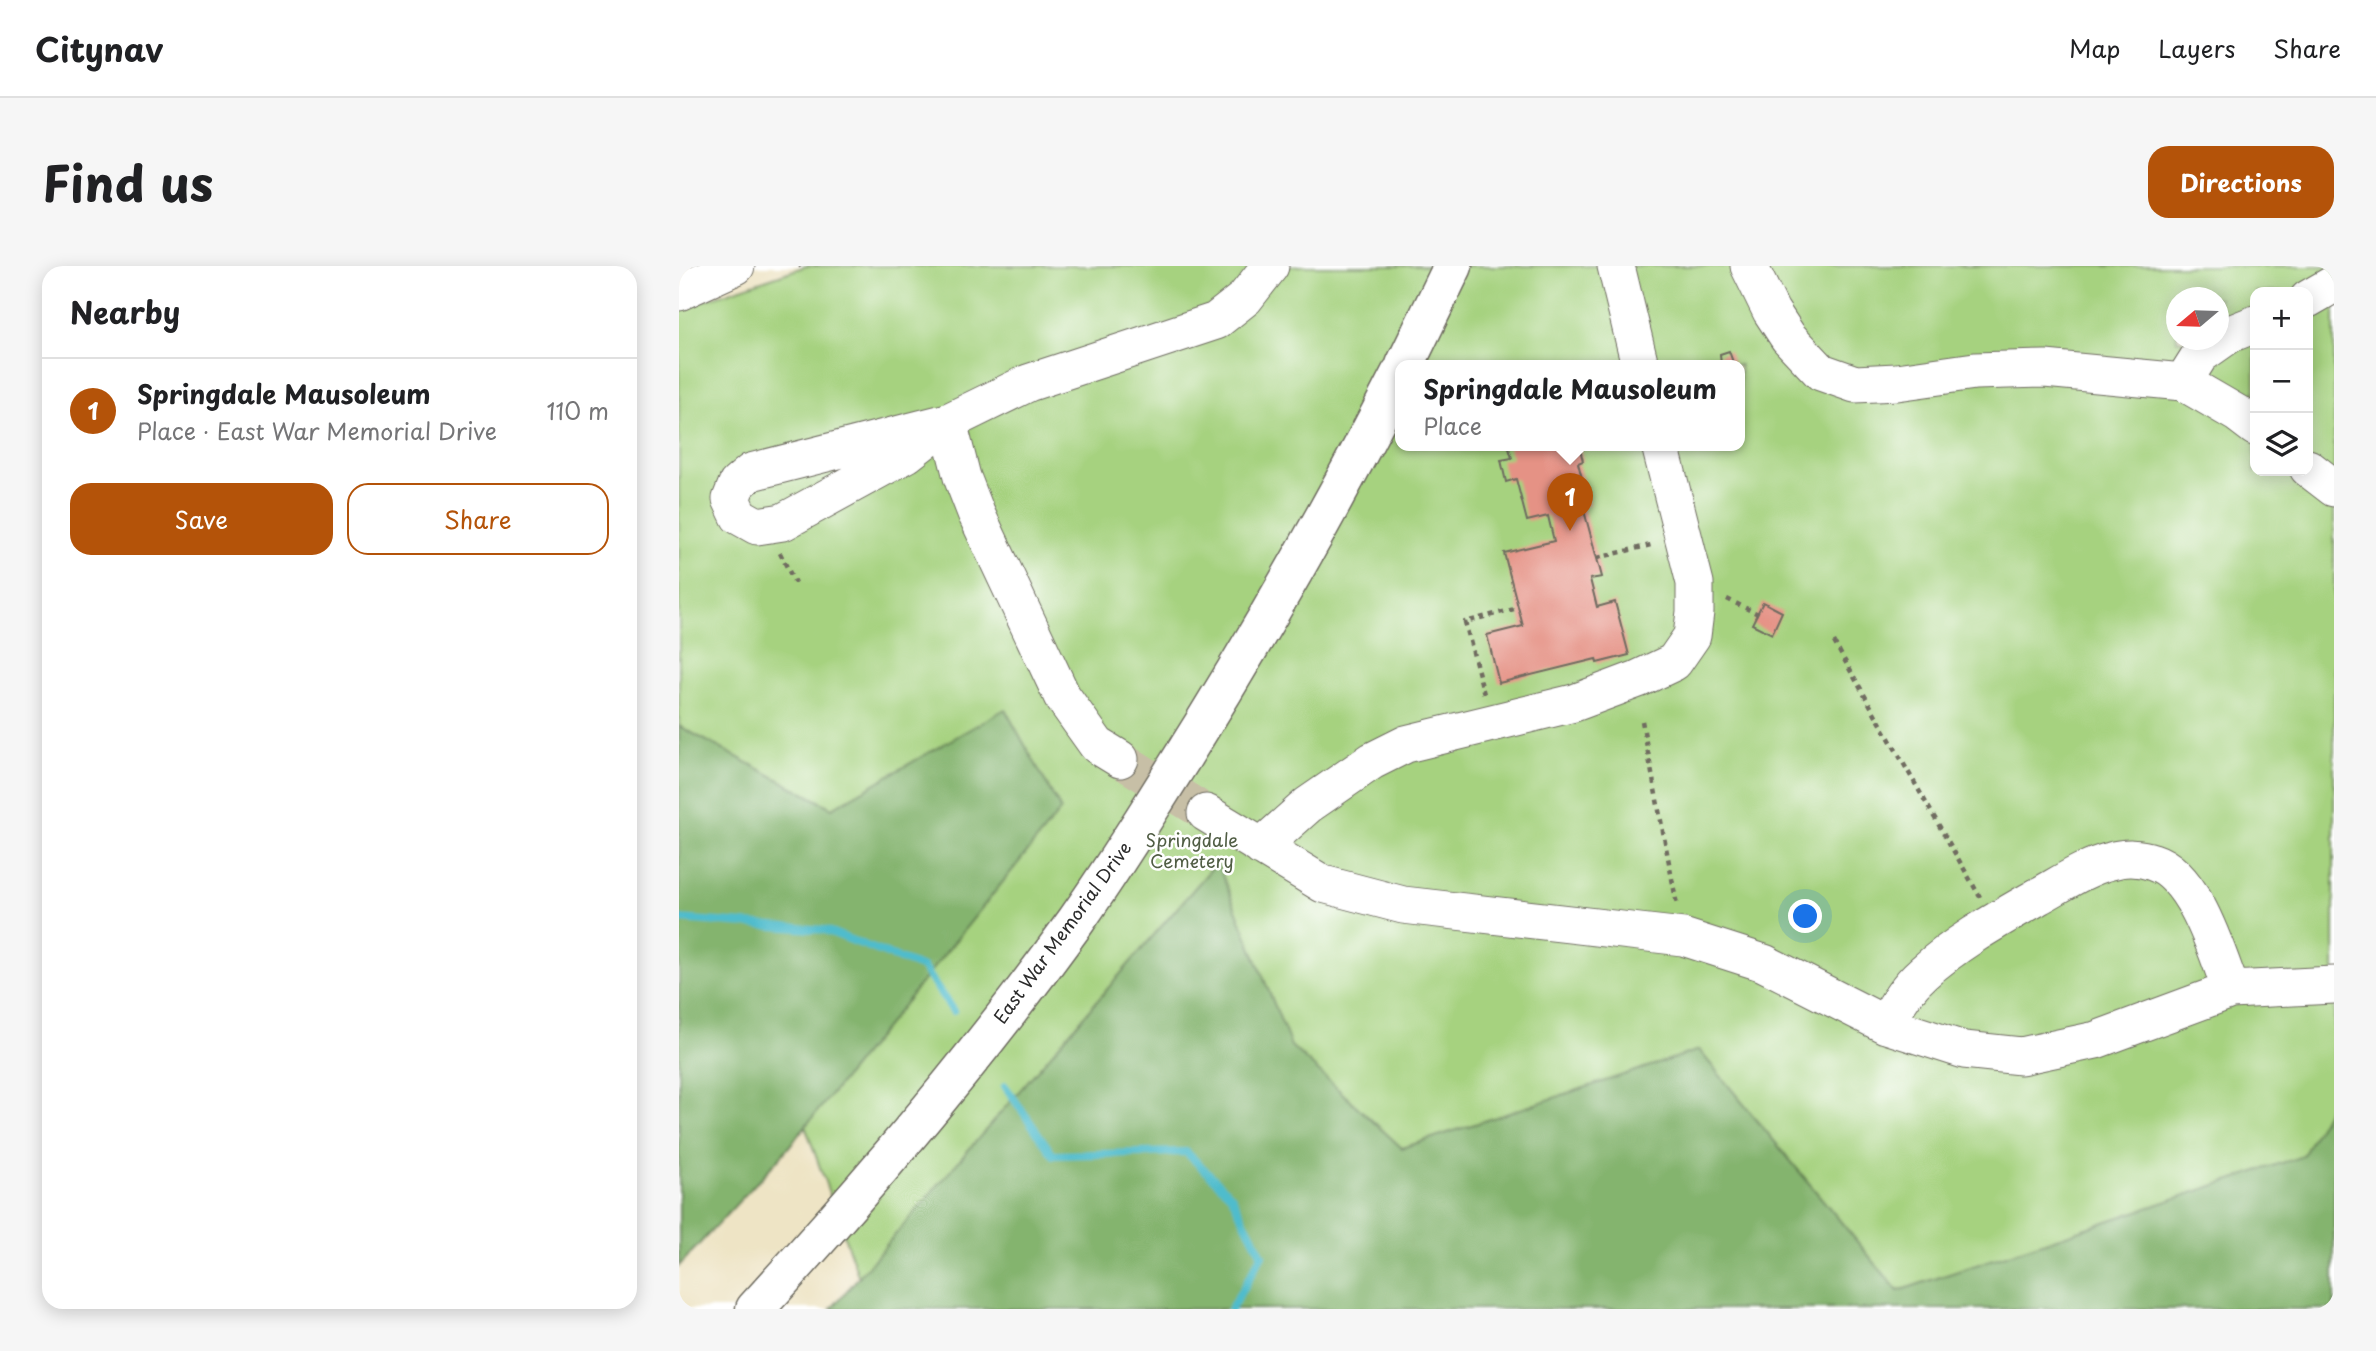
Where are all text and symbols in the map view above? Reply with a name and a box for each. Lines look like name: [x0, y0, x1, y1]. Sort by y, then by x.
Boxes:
text: Citynav: [35, 23, 163, 73]
text: Map: [2069, 30, 2120, 66]
text: Layers: [2158, 30, 2235, 66]
text: Share: [2273, 30, 2341, 66]
text: Find us: [42, 145, 213, 219]
button: Directions: [2148, 146, 2334, 218]
north arrow: [2166, 287, 2229, 350]
map controls: [2250, 287, 2313, 476]
button: +: [2250, 287, 2313, 350]
text: Nearby: [70, 289, 180, 334]
button: −: [2250, 350, 2313, 413]
popup: [1395, 360, 1745, 451]
text: Springdale Mausoleum: [1423, 369, 1717, 408]
text: Springdale Mausoleum: [137, 374, 431, 413]
text: 1: [88, 393, 99, 428]
text: 110 m: [547, 393, 609, 428]
text: Place: [1423, 408, 1482, 443]
text: Place · East War Memorial Drive: [137, 413, 497, 448]
button: layers: [2250, 413, 2313, 476]
pin: 1: [1547, 473, 1593, 531]
button: Save: [70, 483, 333, 555]
button: Share: [347, 483, 609, 555]
park label: Springdale Cemetery: [1146, 826, 1238, 874]
street label: East War Memorial Drive: [986, 835, 1137, 1029]
your location: [1788, 899, 1822, 933]

